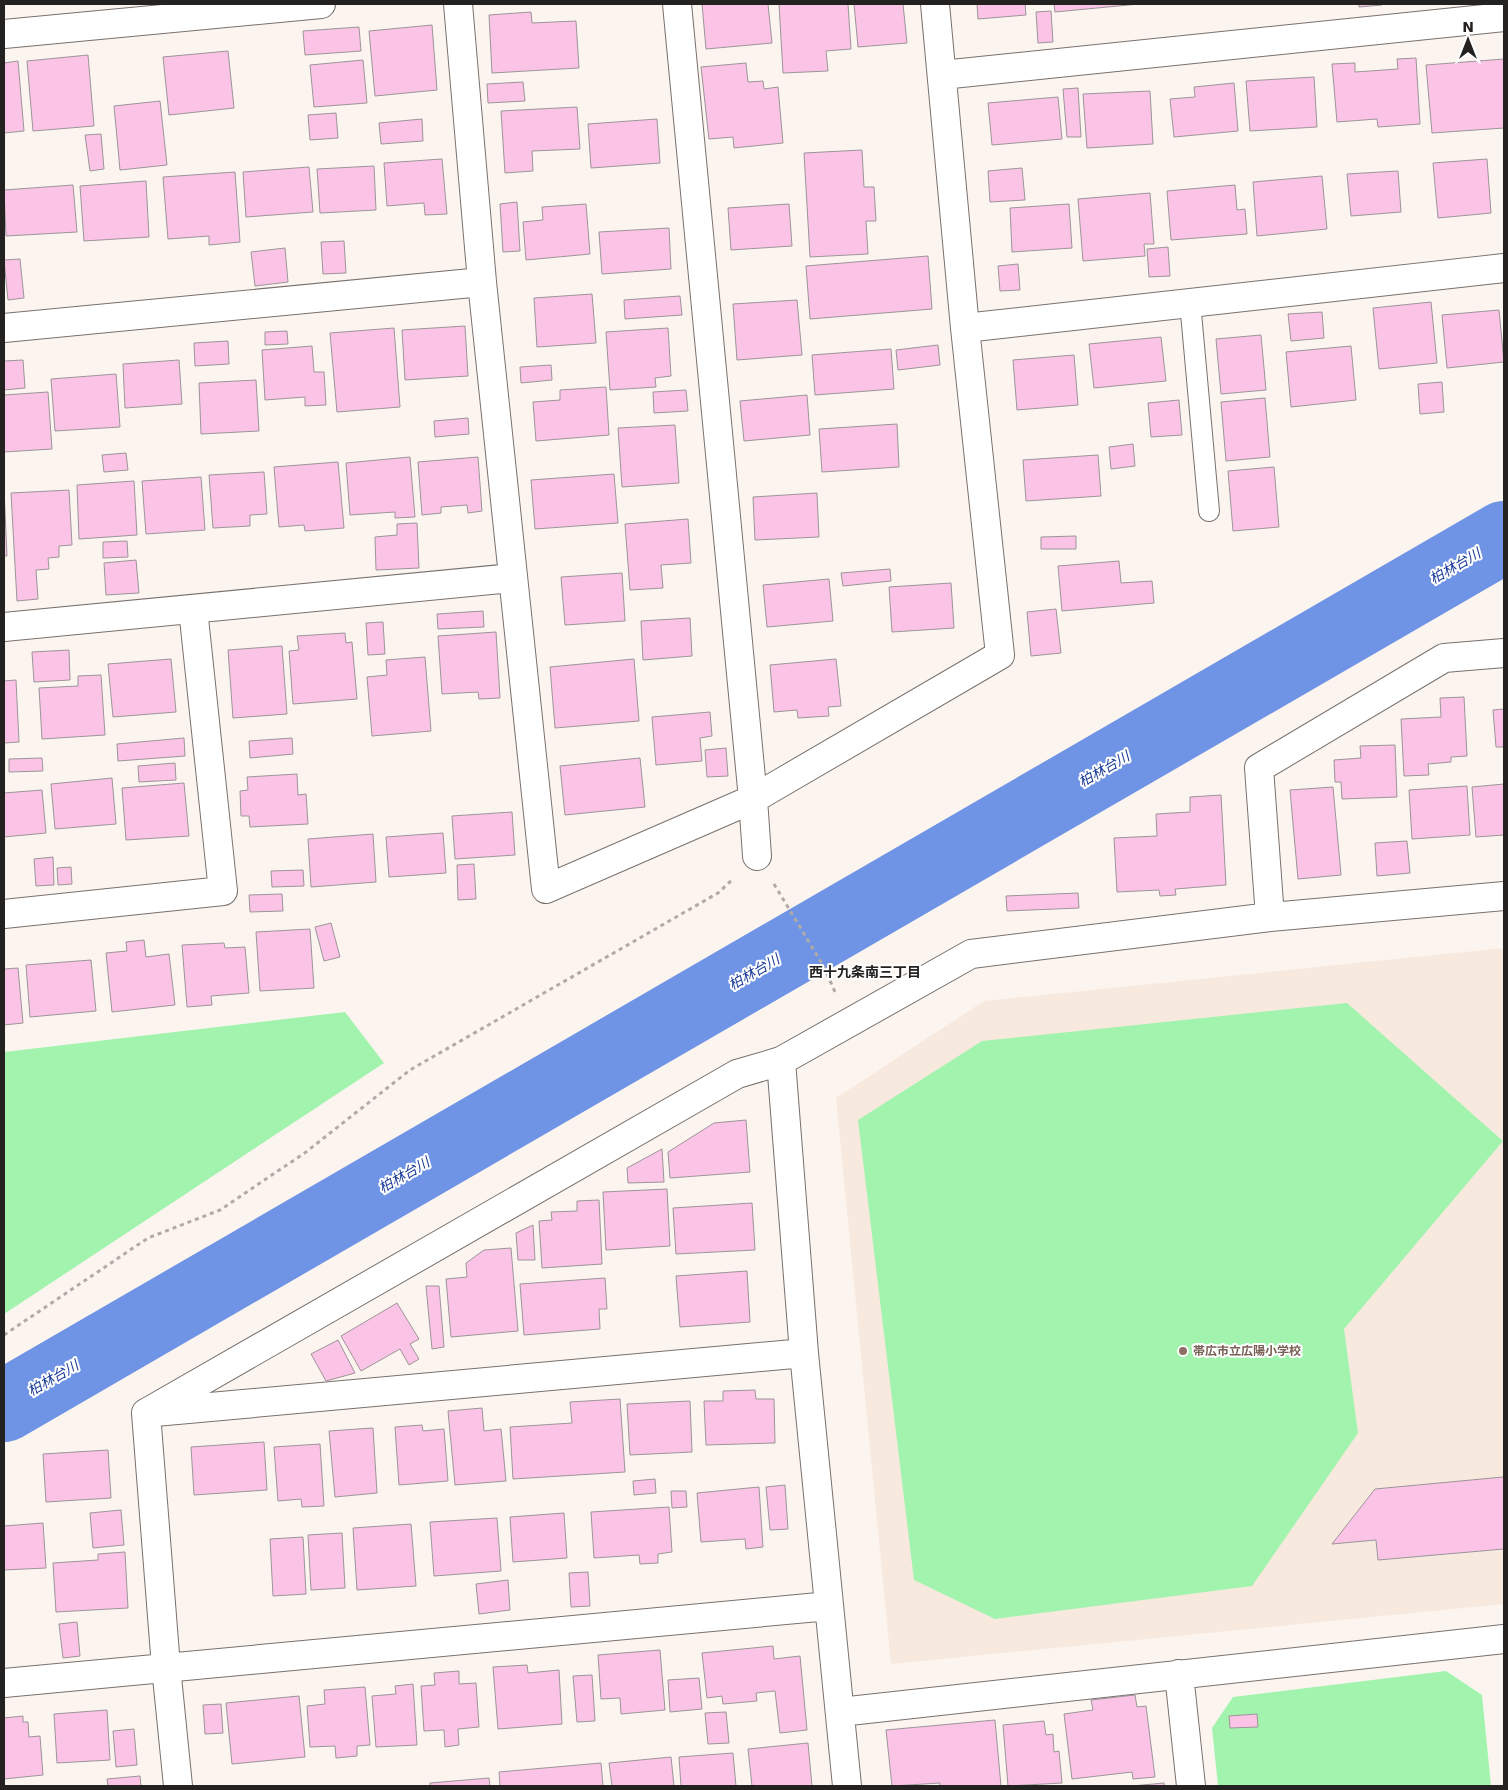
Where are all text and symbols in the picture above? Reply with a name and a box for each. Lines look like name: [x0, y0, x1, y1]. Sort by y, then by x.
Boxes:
north arrow: [1443, 15, 1493, 65]
text: N: [1462, 19, 1474, 35]
water label: 柏林台川: [1427, 544, 1485, 587]
water label: 柏林台川: [1076, 747, 1134, 790]
water label: 柏林台川: [726, 950, 784, 993]
district label: 西十九条南三丁目: [809, 964, 921, 980]
water label: 柏林台川: [376, 1153, 434, 1196]
place label: 帯広市立広陽小学校: [1193, 1344, 1301, 1358]
marker: 帯広市立広陽小学校: [1177, 1345, 1189, 1357]
water label: 柏林台川: [25, 1356, 83, 1399]

